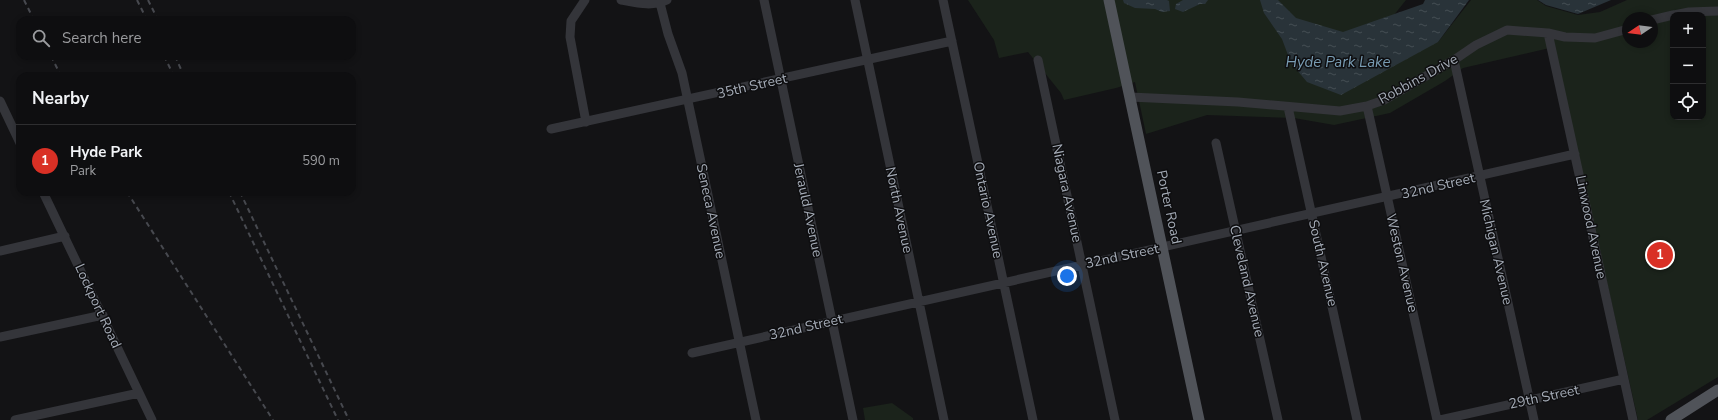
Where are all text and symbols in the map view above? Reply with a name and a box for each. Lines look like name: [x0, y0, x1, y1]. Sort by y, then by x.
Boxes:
north arrow: [1622, 12, 1658, 48]
map controls: [1670, 12, 1706, 120]
button: +: [1670, 12, 1706, 48]
search box: [16, 16, 356, 60]
icon: search: [30, 27, 52, 49]
text: Search here: [62, 28, 142, 48]
button: −: [1670, 48, 1706, 84]
street label: Robbins Drive: [1375, 49, 1461, 109]
water label: Hyde Park Lake: [1286, 52, 1390, 72]
street label: 35th Street: [715, 69, 789, 103]
button: locate: [1670, 84, 1706, 120]
text: Nearby: [32, 87, 89, 110]
text: Hyde Park: [70, 142, 142, 162]
street label: Niagara Avenue: [1047, 142, 1087, 244]
text: 1: [41, 152, 49, 170]
text: 590 m: [302, 152, 340, 170]
street label: Jerauld Avenue: [789, 160, 827, 259]
street label: Ontario Avenue: [968, 160, 1008, 260]
text: Park: [70, 162, 96, 180]
street label: Seneca Avenue: [692, 162, 730, 260]
street label: North Avenue: [881, 165, 917, 255]
street label: Porter Road: [1152, 168, 1186, 246]
street label: 32nd Street: [1399, 168, 1477, 204]
street label: Linwood Avenue: [1571, 173, 1611, 281]
street label: Michigan Avenue: [1475, 197, 1517, 307]
street label: Weston Avenue: [1381, 212, 1423, 314]
street label: South Avenue: [1304, 218, 1342, 308]
street label: Cleveland Avenue: [1225, 223, 1269, 339]
street label: 32nd Street: [1083, 239, 1161, 273]
pin: 1: [1647, 240, 1673, 270]
street label: Lockport Road: [70, 261, 126, 351]
your location: [1057, 266, 1077, 286]
street label: 32nd Street: [767, 309, 845, 345]
street label: 29th Street: [1507, 380, 1581, 414]

